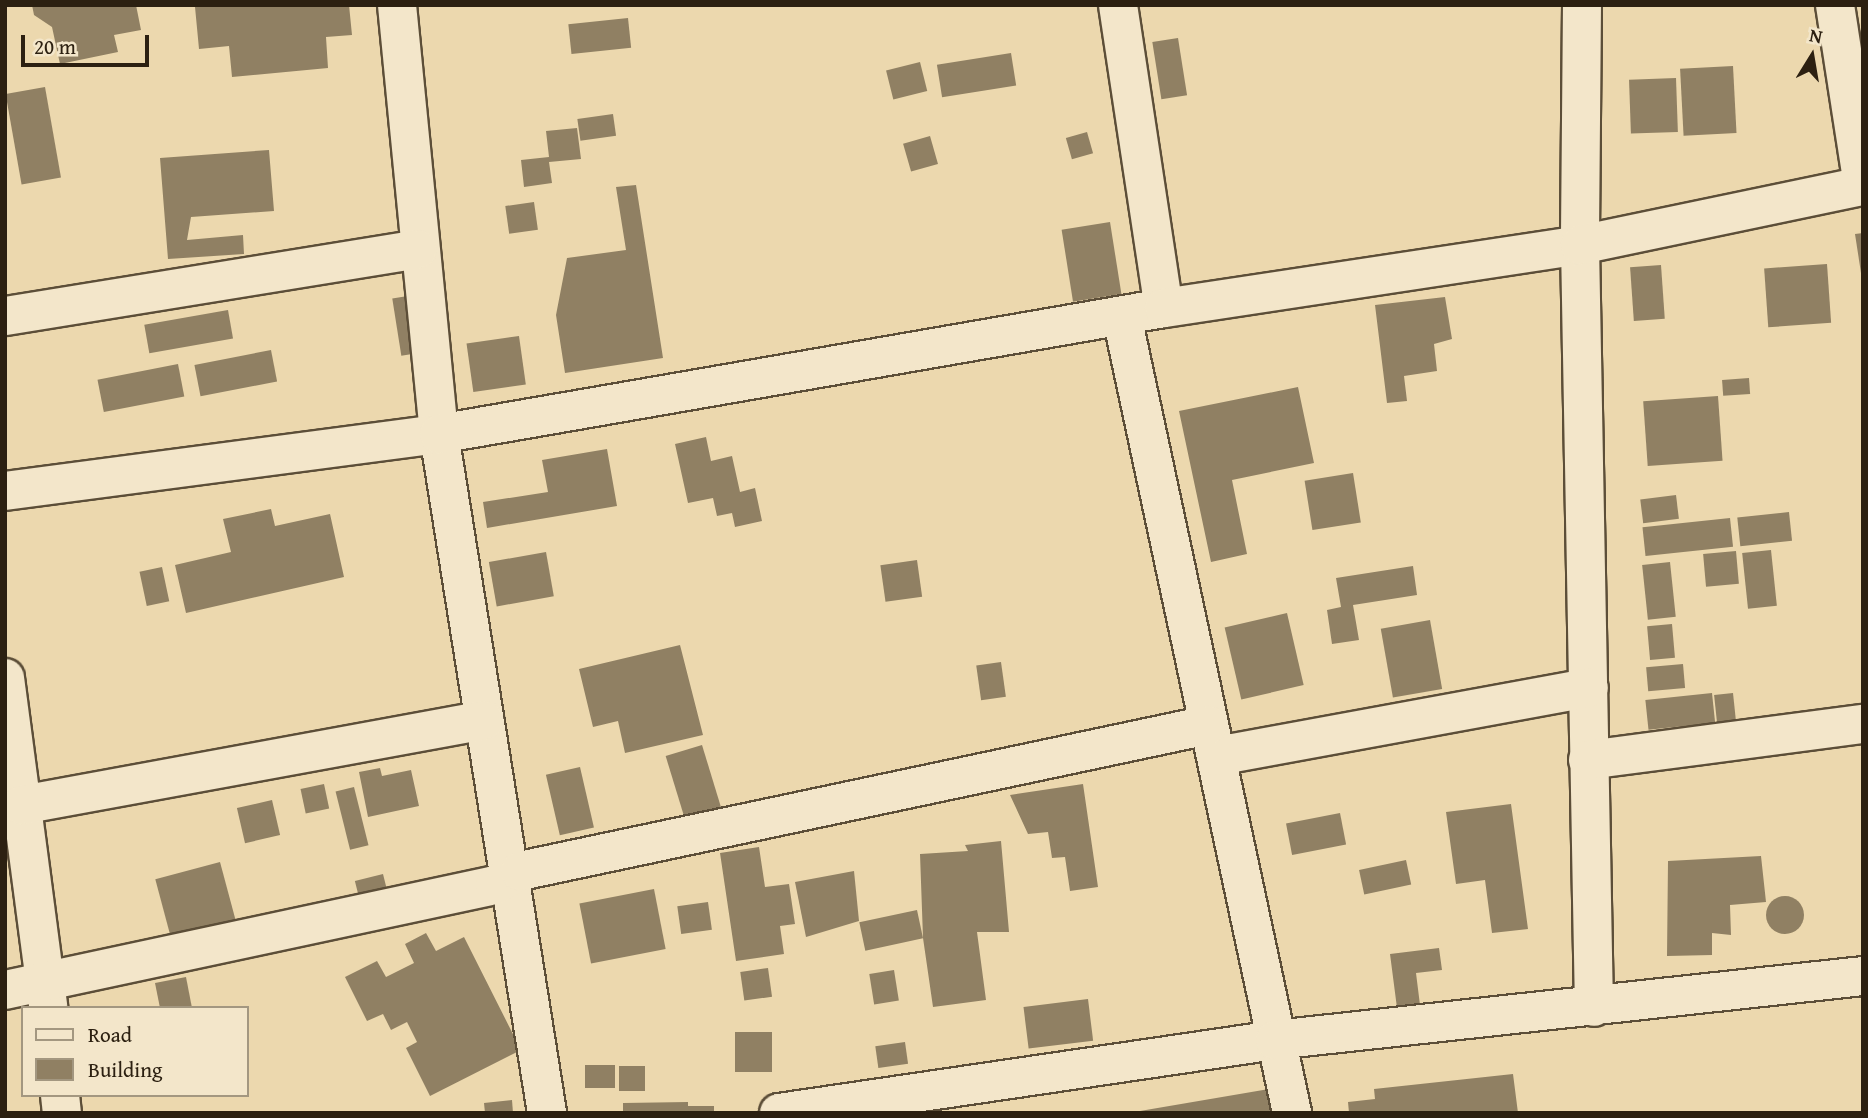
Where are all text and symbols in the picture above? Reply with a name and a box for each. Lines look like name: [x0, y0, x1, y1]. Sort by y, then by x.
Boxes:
text: N: [1807, 20, 1825, 50]
scale bar: [24, 21, 152, 65]
north arrow: [1777, 21, 1847, 91]
text: 20 m: [34, 31, 76, 62]
legend: [21, 1006, 248, 1097]
text: Road: [88, 1019, 132, 1050]
text: Building: [88, 1054, 162, 1085]

